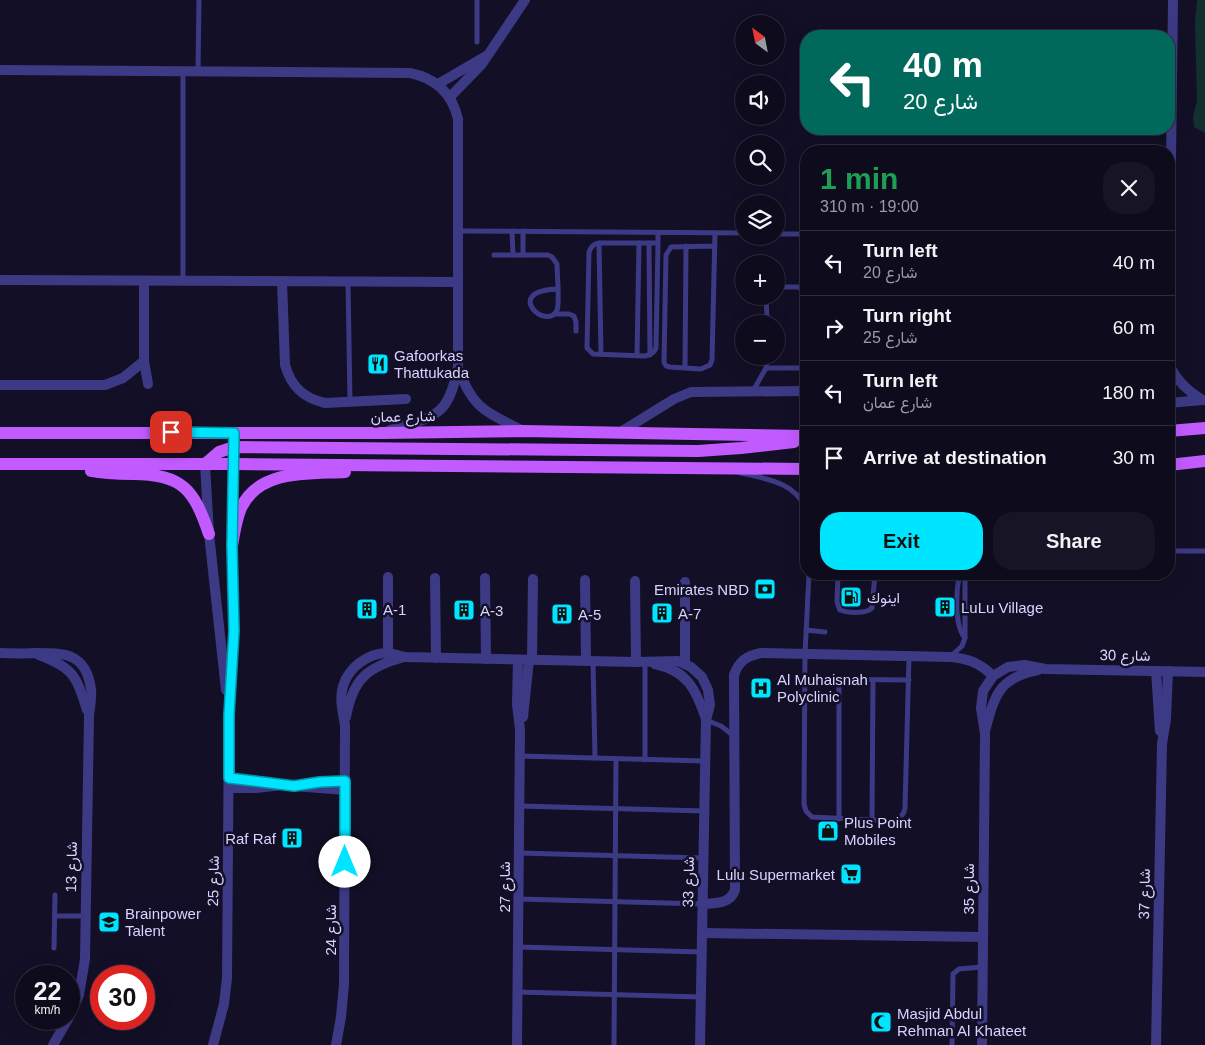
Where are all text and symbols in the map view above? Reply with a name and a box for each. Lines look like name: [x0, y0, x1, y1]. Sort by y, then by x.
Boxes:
north arrow: [735, 15, 785, 65]
map controls: [735, 15, 785, 365]
text: 40 m: [903, 45, 983, 84]
icon: left: [820, 50, 885, 115]
button: sound: [735, 75, 785, 125]
text: شارع 20: [903, 89, 978, 114]
button: search: [735, 135, 785, 185]
text: 1 min: [820, 162, 898, 195]
button: close: [1103, 162, 1155, 214]
button: layers: [735, 195, 785, 245]
text: 310 m · 19:00: [820, 198, 919, 215]
text: Turn left: [863, 240, 938, 261]
icon: left: [820, 249, 848, 277]
text: 40 m: [1113, 252, 1155, 273]
button: +: [735, 255, 785, 305]
text: شارع 20: [863, 264, 917, 281]
text: Turn right: [863, 305, 951, 326]
icon: right: [820, 314, 848, 342]
button: −: [735, 315, 785, 365]
text: 60 m: [1113, 317, 1155, 338]
text: شارع 25: [863, 329, 917, 346]
place label: Gafoorkas Thattukada: [394, 347, 470, 381]
restaurant icon: Gafoorkas Thattukada: [366, 352, 390, 376]
text: Turn left: [863, 370, 938, 391]
icon: left: [820, 379, 848, 407]
text: 180 m: [1102, 382, 1155, 403]
text: شارع عمان: [863, 394, 932, 411]
street label: شارع عمان: [370, 407, 436, 428]
pin: [150, 411, 192, 453]
icon: arrive: [157, 418, 185, 446]
icon: arrive: [820, 444, 848, 472]
text: Arrive at destination: [863, 447, 1047, 468]
text: 30 m: [1113, 447, 1155, 468]
button: Exit: [820, 512, 983, 570]
button: Share: [993, 512, 1155, 570]
bank icon: Emirates NBD: [753, 577, 777, 601]
place label: Emirates NBD: [654, 581, 749, 598]
fuel station icon: اينوك: [839, 585, 863, 609]
place label: اينوك: [867, 589, 900, 607]
building icon: LuLu Village: [933, 595, 957, 619]
building icon: A-1: [355, 597, 379, 621]
building icon: A-3: [452, 598, 476, 622]
place label: LuLu Village: [961, 599, 1043, 616]
place label: A-1: [383, 601, 406, 618]
building icon: A-7: [650, 601, 674, 625]
place label: A-3: [480, 602, 503, 619]
building icon: A-5: [550, 602, 574, 626]
place label: A-7: [678, 605, 701, 622]
place label: A-5: [578, 606, 601, 623]
street label: شارع 30: [1099, 646, 1151, 667]
place label: Al Muhaisnah Polyclinic: [777, 671, 868, 705]
hospital icon: Al Muhaisnah Polyclinic: [749, 676, 773, 700]
place label: Plus Point Mobiles: [844, 814, 912, 848]
shop icon: Plus Point Mobiles: [816, 819, 840, 843]
building icon: Raf Raf: [280, 826, 304, 850]
place label: Raf Raf: [225, 830, 277, 847]
position arrow: [318, 835, 370, 887]
street label: شارع 13: [62, 841, 83, 893]
street label: شارع 25: [204, 855, 225, 907]
street label: شارع 33: [679, 856, 700, 908]
street label: شارع 27: [496, 861, 516, 913]
supermarket icon: Lulu Supermarket: [839, 862, 863, 886]
street label: شارع 35: [960, 863, 980, 915]
place label: Lulu Supermarket: [717, 866, 836, 883]
street label: شارع 37: [1135, 868, 1156, 920]
street label: شارع 24: [322, 904, 342, 956]
place label: Brainpower Talent: [125, 905, 201, 939]
school or university icon: Brainpower Talent: [97, 910, 121, 934]
speed limit sign: 30: [90, 965, 155, 1030]
text: 22: [34, 977, 61, 1005]
text: km/h: [34, 1003, 61, 1017]
place label: Masjid Abdul Rehman Al Khateet: [897, 1005, 1027, 1039]
mosque icon: Masjid Abdul Rehman Al Khateet: [869, 1010, 893, 1034]

